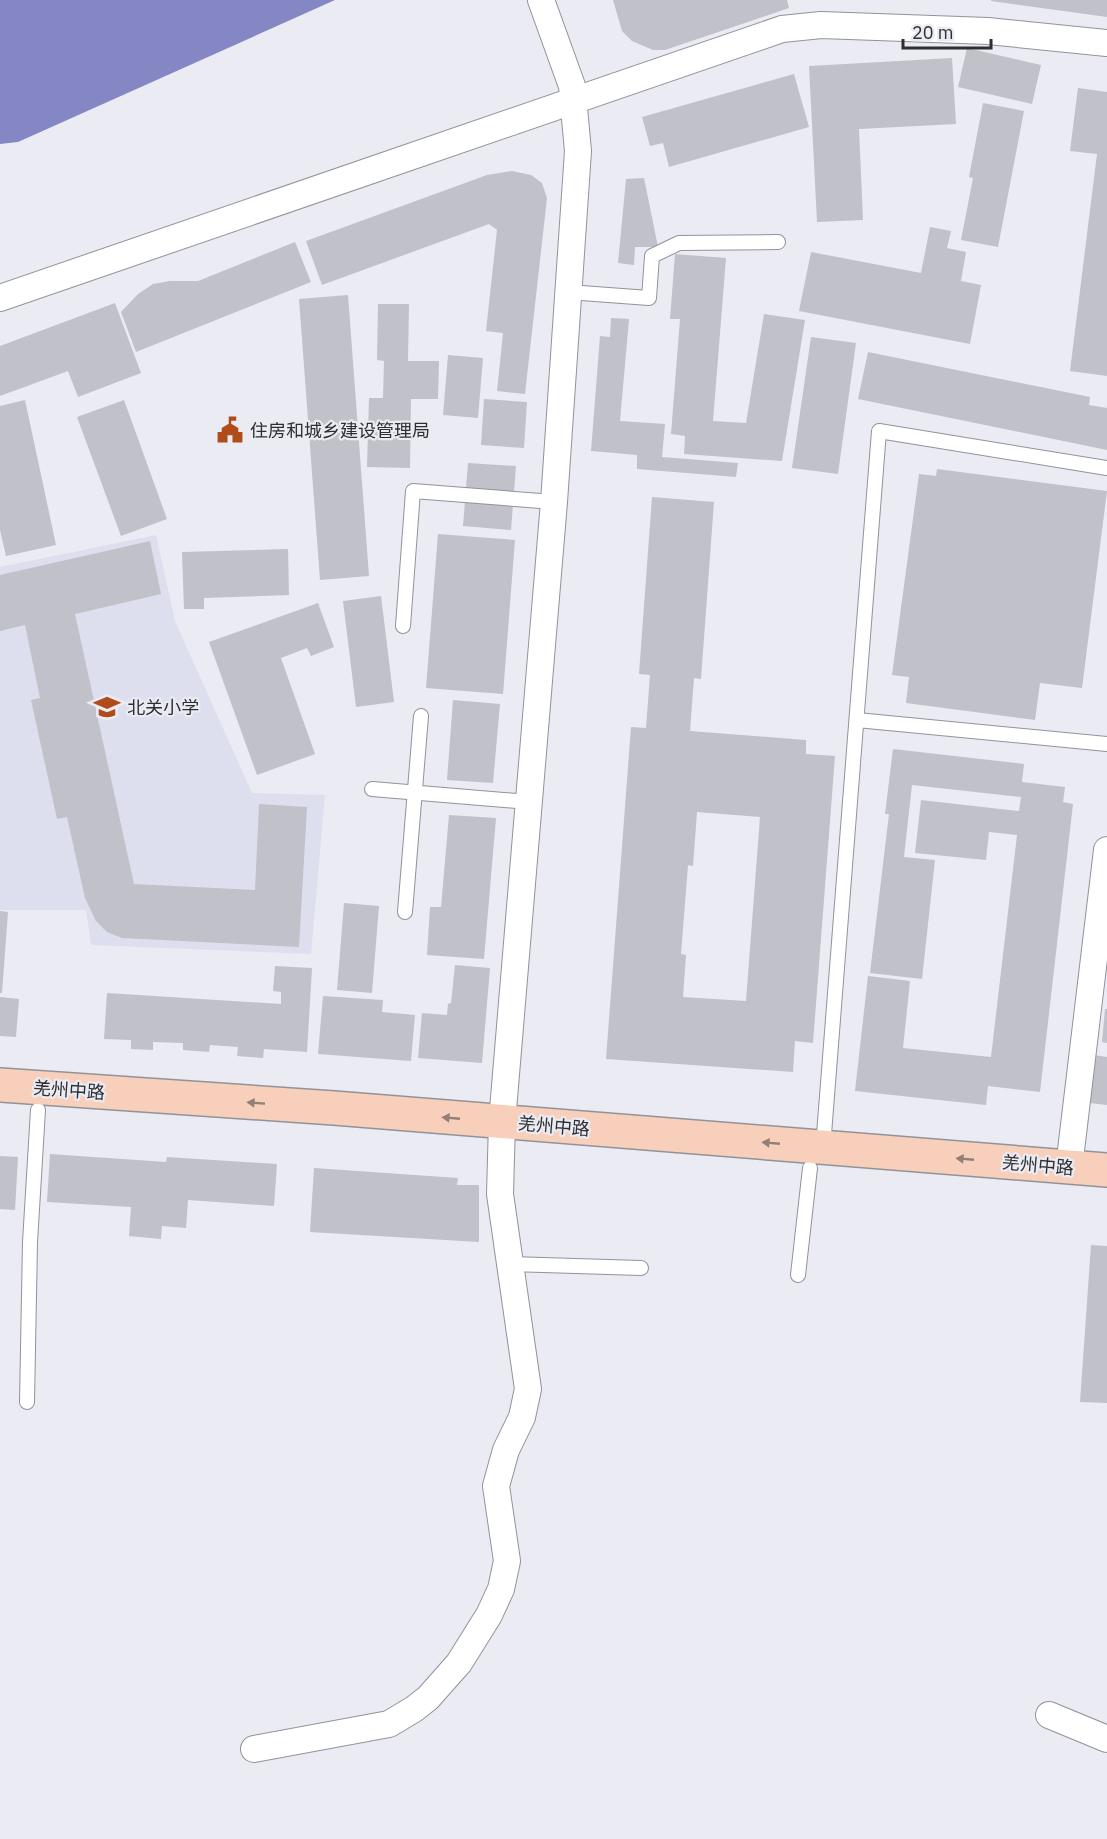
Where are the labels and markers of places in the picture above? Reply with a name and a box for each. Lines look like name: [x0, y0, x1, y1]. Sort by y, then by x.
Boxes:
public building icon: 住房和城乡建设管理局: [215, 415, 245, 445]
place label: 住房和城乡建设管理局: [250, 419, 430, 442]
school or university icon: 北关小学: [92, 692, 122, 722]
place label: 北关小学: [127, 696, 199, 719]

